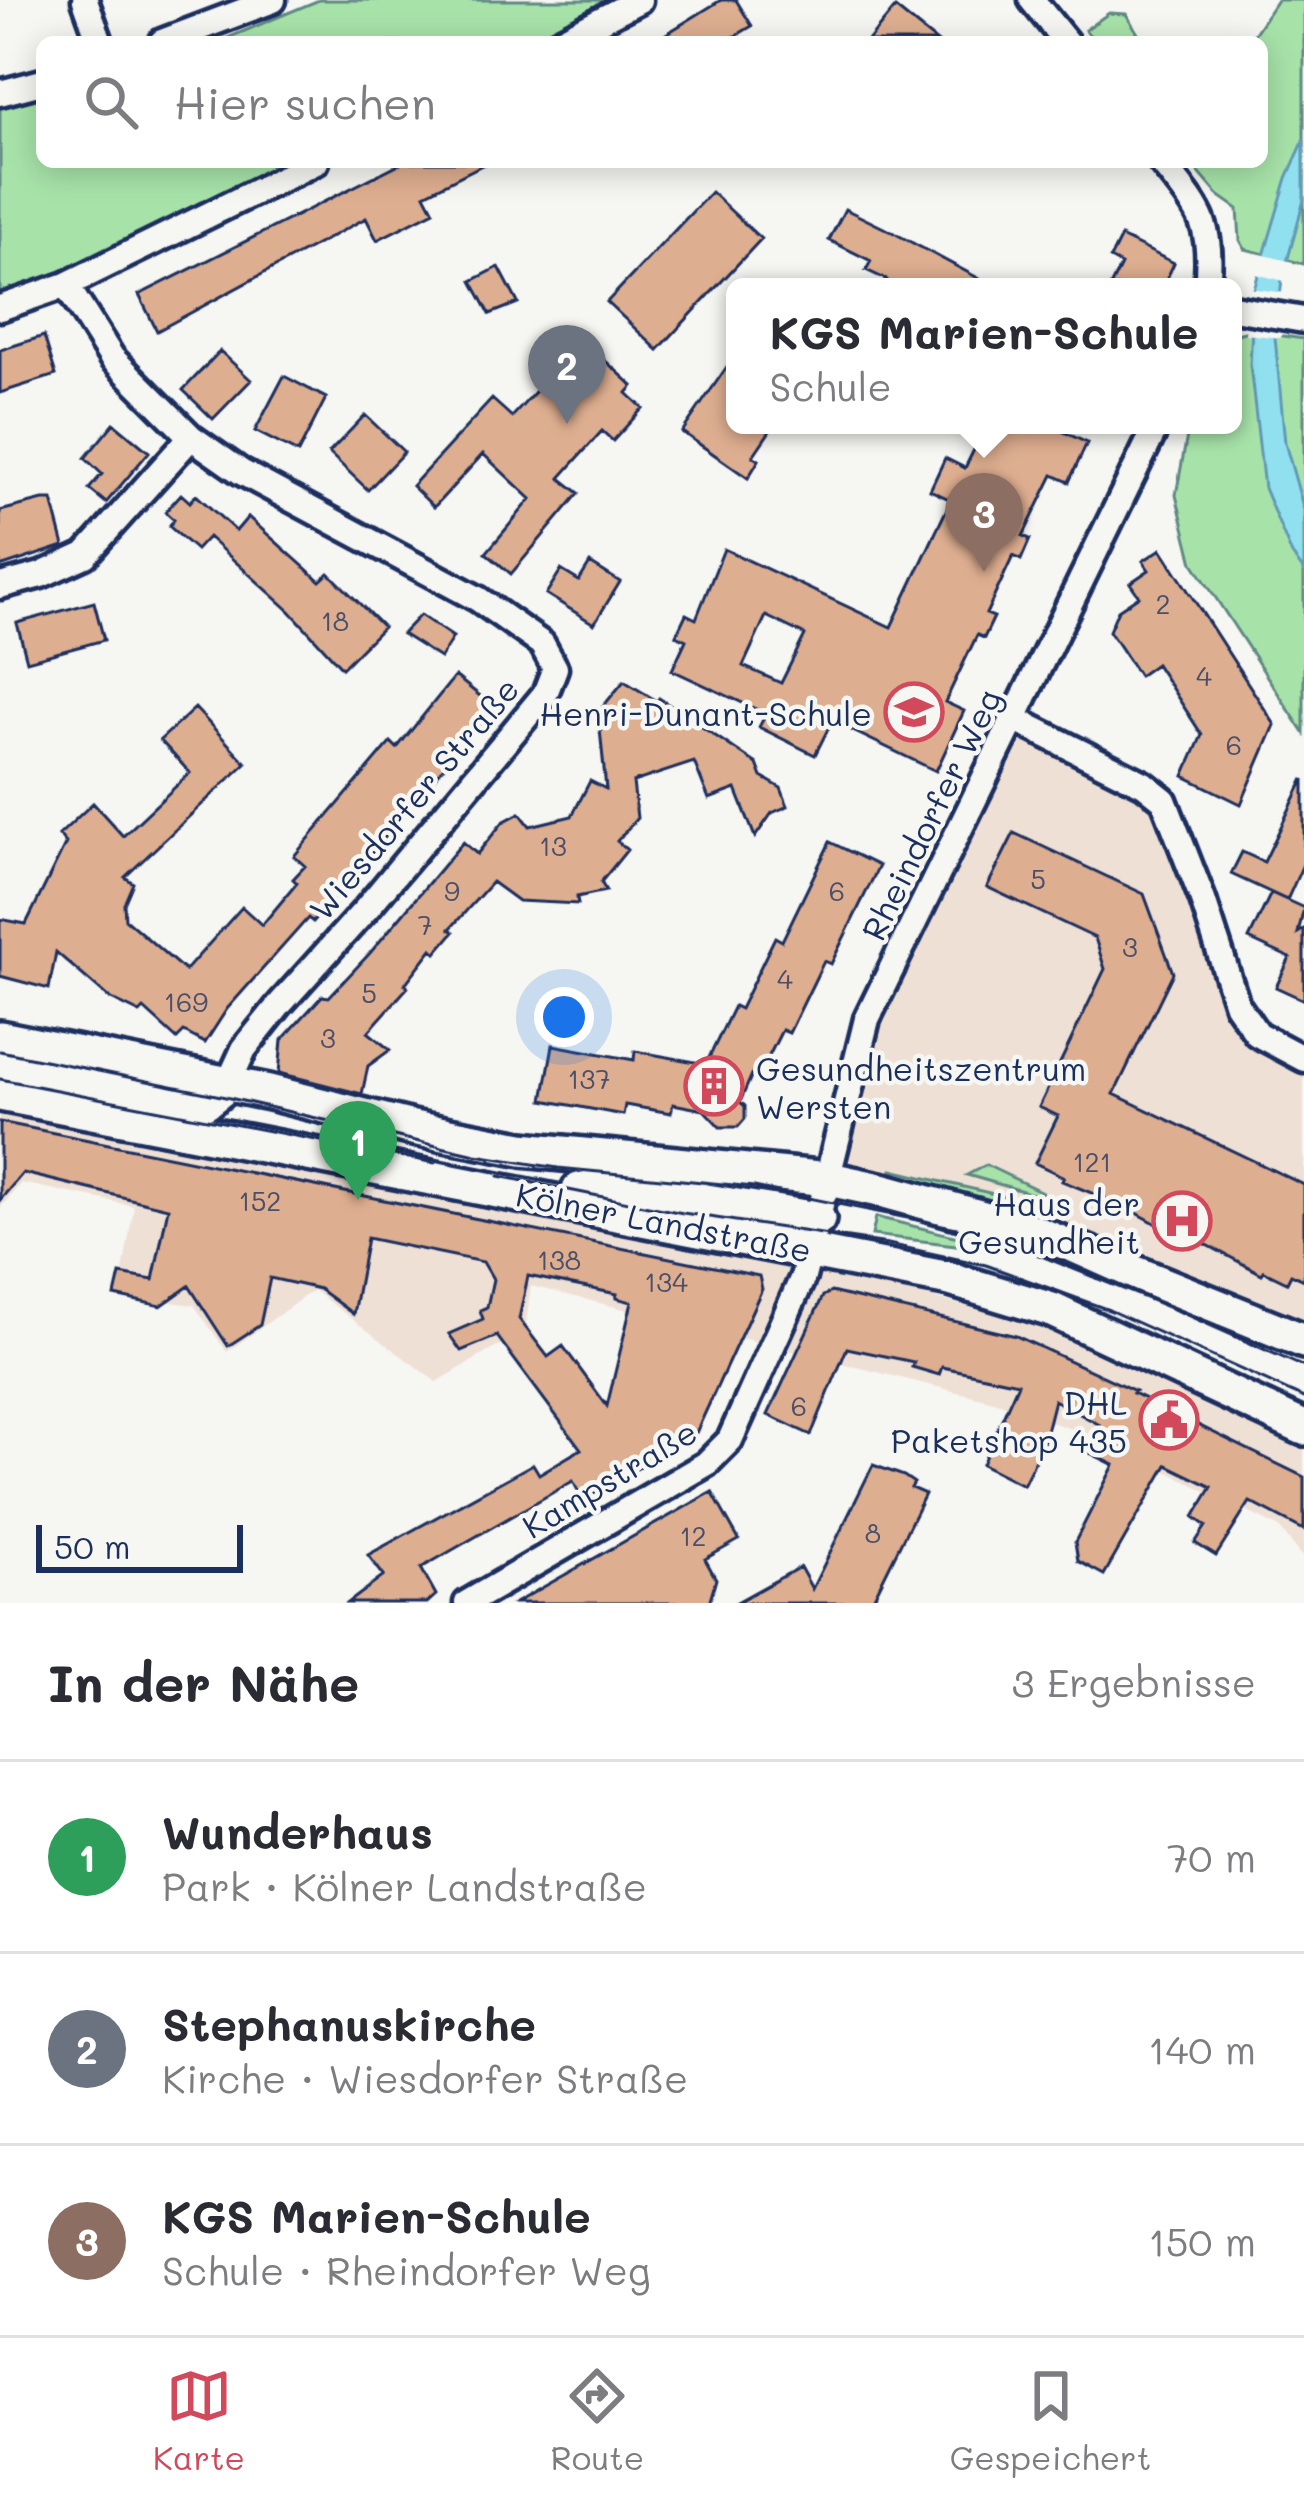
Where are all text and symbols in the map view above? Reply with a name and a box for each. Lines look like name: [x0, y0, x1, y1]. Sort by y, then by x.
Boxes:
search box: [36, 36, 1268, 168]
icon: search: [78, 69, 144, 135]
text: Hier suchen: [174, 73, 436, 131]
popup: [726, 278, 1242, 434]
text: KGS Marien-Schule: [770, 302, 1198, 360]
pin: 2: [528, 325, 606, 424]
text: Schule: [770, 360, 892, 411]
pin: 3: [945, 473, 1023, 572]
house number: 2: [1155, 586, 1171, 621]
house number: 18: [321, 603, 349, 638]
house number: 4: [1196, 658, 1212, 693]
street label: Wiesdorfer Straße: [299, 668, 527, 928]
street label: Rheindorfer Weg: [850, 681, 1010, 947]
school or university icon: Henri-Dunant-Schule: [883, 681, 945, 743]
place label: Henri-Dunant-Schule: [540, 691, 872, 734]
house number: 6: [1226, 727, 1242, 762]
house number: 13: [539, 828, 567, 863]
house number: 5: [1030, 861, 1046, 896]
house number: 9: [444, 873, 460, 908]
house number: 6: [829, 873, 845, 908]
house number: 7: [417, 907, 433, 942]
house number: 3: [1122, 929, 1138, 964]
house number: 4: [777, 961, 793, 996]
house number: 5: [361, 975, 377, 1010]
house number: 169: [164, 984, 208, 1019]
your location: [534, 987, 594, 1047]
house number: 3: [320, 1020, 336, 1055]
place label: Gesundheitszentrum Wersten: [756, 1046, 1086, 1127]
building icon: Gesundheitszentrum Wersten: [683, 1055, 745, 1117]
house number: 137: [568, 1061, 610, 1096]
pin: 1: [319, 1101, 397, 1200]
house number: 121: [1072, 1144, 1112, 1179]
street label: Kölner Landstraße: [513, 1171, 815, 1271]
place label: Haus der Gesundheit: [958, 1181, 1140, 1262]
house number: 152: [239, 1183, 281, 1218]
hospital icon: Haus der Gesundheit: [1151, 1190, 1213, 1252]
house number: 138: [537, 1242, 581, 1277]
house number: 134: [644, 1264, 688, 1299]
place label: DHL Paketshop 435: [891, 1380, 1127, 1461]
house number: 6: [791, 1388, 807, 1423]
public building icon: DHL Paketshop 435: [1138, 1389, 1200, 1451]
street label: Kampstraße: [514, 1409, 704, 1547]
house number: 8: [865, 1515, 881, 1550]
house number: 12: [679, 1518, 707, 1553]
scale bar: [36, 1519, 243, 1572]
text: 50 m: [54, 1524, 130, 1567]
text: In der Nähe: [48, 1648, 359, 1715]
text: 3 Ergebnisse: [1012, 1656, 1256, 1707]
text: Wunderhaus: [162, 1802, 433, 1860]
text: 1: [78, 1831, 96, 1882]
text: 70 m: [1167, 1831, 1256, 1882]
text: Park · Kölner Landstraße: [162, 1860, 647, 1911]
text: Stephanuskirche: [162, 1994, 536, 2052]
text: 2: [76, 2023, 98, 2074]
text: 140 m: [1148, 2023, 1256, 2074]
text: Kirche · Wiesdorfer Straße: [162, 2052, 688, 2103]
text: KGS Marien-Schule: [162, 2186, 591, 2244]
text: 3: [75, 2215, 99, 2266]
text: 150 m: [1148, 2215, 1256, 2266]
text: Schule · Rheindorfer Weg: [162, 2244, 651, 2295]
tab: Karte: [153, 2363, 245, 2478]
tab: Route: [551, 2363, 644, 2478]
tab: Gespeichert: [950, 2363, 1151, 2478]

